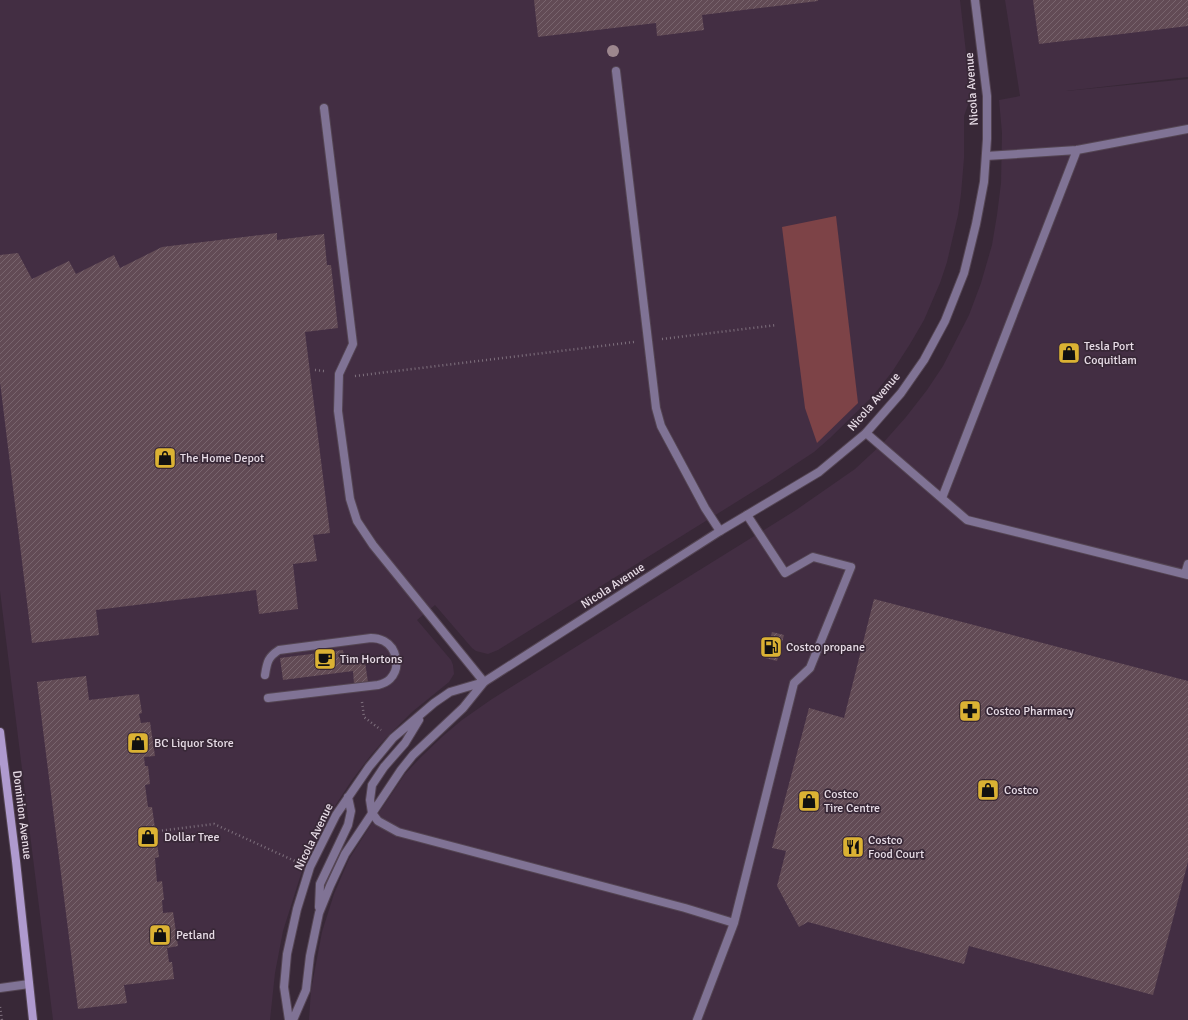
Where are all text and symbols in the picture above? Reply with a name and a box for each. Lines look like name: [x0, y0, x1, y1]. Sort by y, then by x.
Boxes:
street label: Nicola Avenue: [962, 52, 982, 126]
place label: Tesla Port Coquitlam: [1084, 339, 1137, 368]
shop icon: Tesla Port Coquitlam: [1056, 340, 1082, 366]
street label: Nicola Avenue: [844, 370, 904, 434]
shop icon: The Home Depot: [152, 445, 178, 471]
place label: The Home Depot: [180, 451, 264, 466]
street label: Nicola Avenue: [578, 560, 648, 612]
fuel station icon: Costco propane: [758, 634, 784, 660]
place label: Costco propane: [786, 640, 865, 655]
cafe icon: Tim Hortons: [312, 646, 338, 672]
place label: Tim Hortons: [340, 652, 403, 667]
pharmacy icon: Costco Pharmacy: [957, 698, 983, 724]
place label: Costco Pharmacy: [986, 704, 1074, 719]
shop icon: BC Liquor Store: [125, 730, 151, 756]
place label: BC Liquor Store: [154, 736, 234, 751]
street label: Dominion Avenue: [9, 770, 35, 860]
shop icon: Costco: [975, 777, 1001, 803]
place label: Costco: [1004, 783, 1039, 798]
place label: Costco Tire Centre: [824, 787, 880, 816]
shop icon: Costco Tire Centre: [796, 788, 822, 814]
street label: Nicola Avenue: [291, 801, 337, 873]
shop icon: Dollar Tree: [135, 824, 161, 850]
place label: Dollar Tree: [164, 830, 220, 845]
place label: Costco Food Court: [868, 833, 924, 862]
restaurant icon: Costco Food Court: [840, 834, 866, 860]
shop icon: Petland: [147, 922, 173, 948]
place label: Petland: [176, 928, 215, 943]

